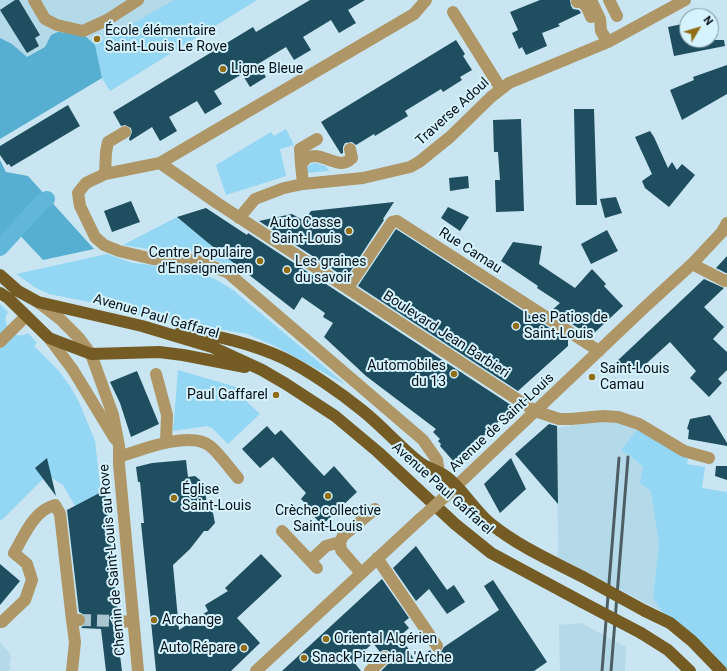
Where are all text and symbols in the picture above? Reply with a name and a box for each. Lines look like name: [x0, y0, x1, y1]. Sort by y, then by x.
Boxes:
north arrow: [679, 8, 719, 48]
text: N: [701, 14, 716, 28]
place label: École élémentaire Saint-Louis Le Rove: [105, 23, 227, 56]
marker: École élémentaire Saint-Louis Le Rove: [92, 34, 102, 44]
place label: Ligne Bleue: [231, 61, 303, 77]
marker: Ligne Bleue: [218, 64, 228, 74]
street label: Traverse Adoul: [413, 75, 493, 149]
place label: Auto Casse Saint-Louis: [270, 215, 341, 248]
street label: Rue Camau: [435, 224, 505, 278]
marker: Auto Casse Saint-Louis: [344, 226, 354, 236]
place label: Centre Populaire d'Enseignemen: [149, 245, 252, 278]
place label: Les graines du savoir: [295, 254, 366, 286]
marker: Centre Populaire d'Enseignemen: [255, 256, 265, 266]
marker: Les graines du savoir: [282, 265, 292, 275]
street label: Boulevard Jean Barbieri: [380, 288, 512, 382]
street label: Avenue Paul Gaffarel: [91, 291, 221, 343]
place label: Les Patios de Saint-Louis: [524, 310, 608, 342]
marker: Les Patios de Saint-Louis: [511, 321, 521, 331]
place label: Automobiles du 13: [367, 358, 446, 390]
place label: Saint-Louis Camau: [600, 361, 669, 394]
marker: Automobiles du 13: [449, 369, 459, 379]
street label: Avenue de Saint-Louis: [446, 370, 558, 476]
marker: Saint-Louis Camau: [587, 372, 597, 382]
place label: Paul Gaffarel: [187, 387, 268, 403]
marker: Paul Gaffarel: [271, 390, 281, 400]
street label: Avenue Paul Gaffarel: [388, 439, 496, 539]
street label: Chemin de Saint-Louis au Rove: [96, 464, 130, 656]
place label: Église Saint-Louis: [182, 482, 251, 514]
marker: Crèche collective Saint-Louis: [323, 491, 333, 501]
marker: Église Saint-Louis: [169, 493, 179, 503]
place label: Crèche collective Saint-Louis: [275, 503, 381, 536]
place label: Archange: [162, 612, 221, 628]
marker: Archange: [149, 615, 159, 625]
place label: Oriental Algérien: [334, 631, 437, 647]
marker: Oriental Algérien: [321, 634, 331, 644]
place label: Auto Répare: [160, 640, 236, 656]
marker: Auto Répare: [239, 643, 249, 653]
place label: Snack Pizzeria L'Arche: [312, 650, 452, 666]
marker: Snack Pizzeria L'Arche: [299, 653, 309, 663]

